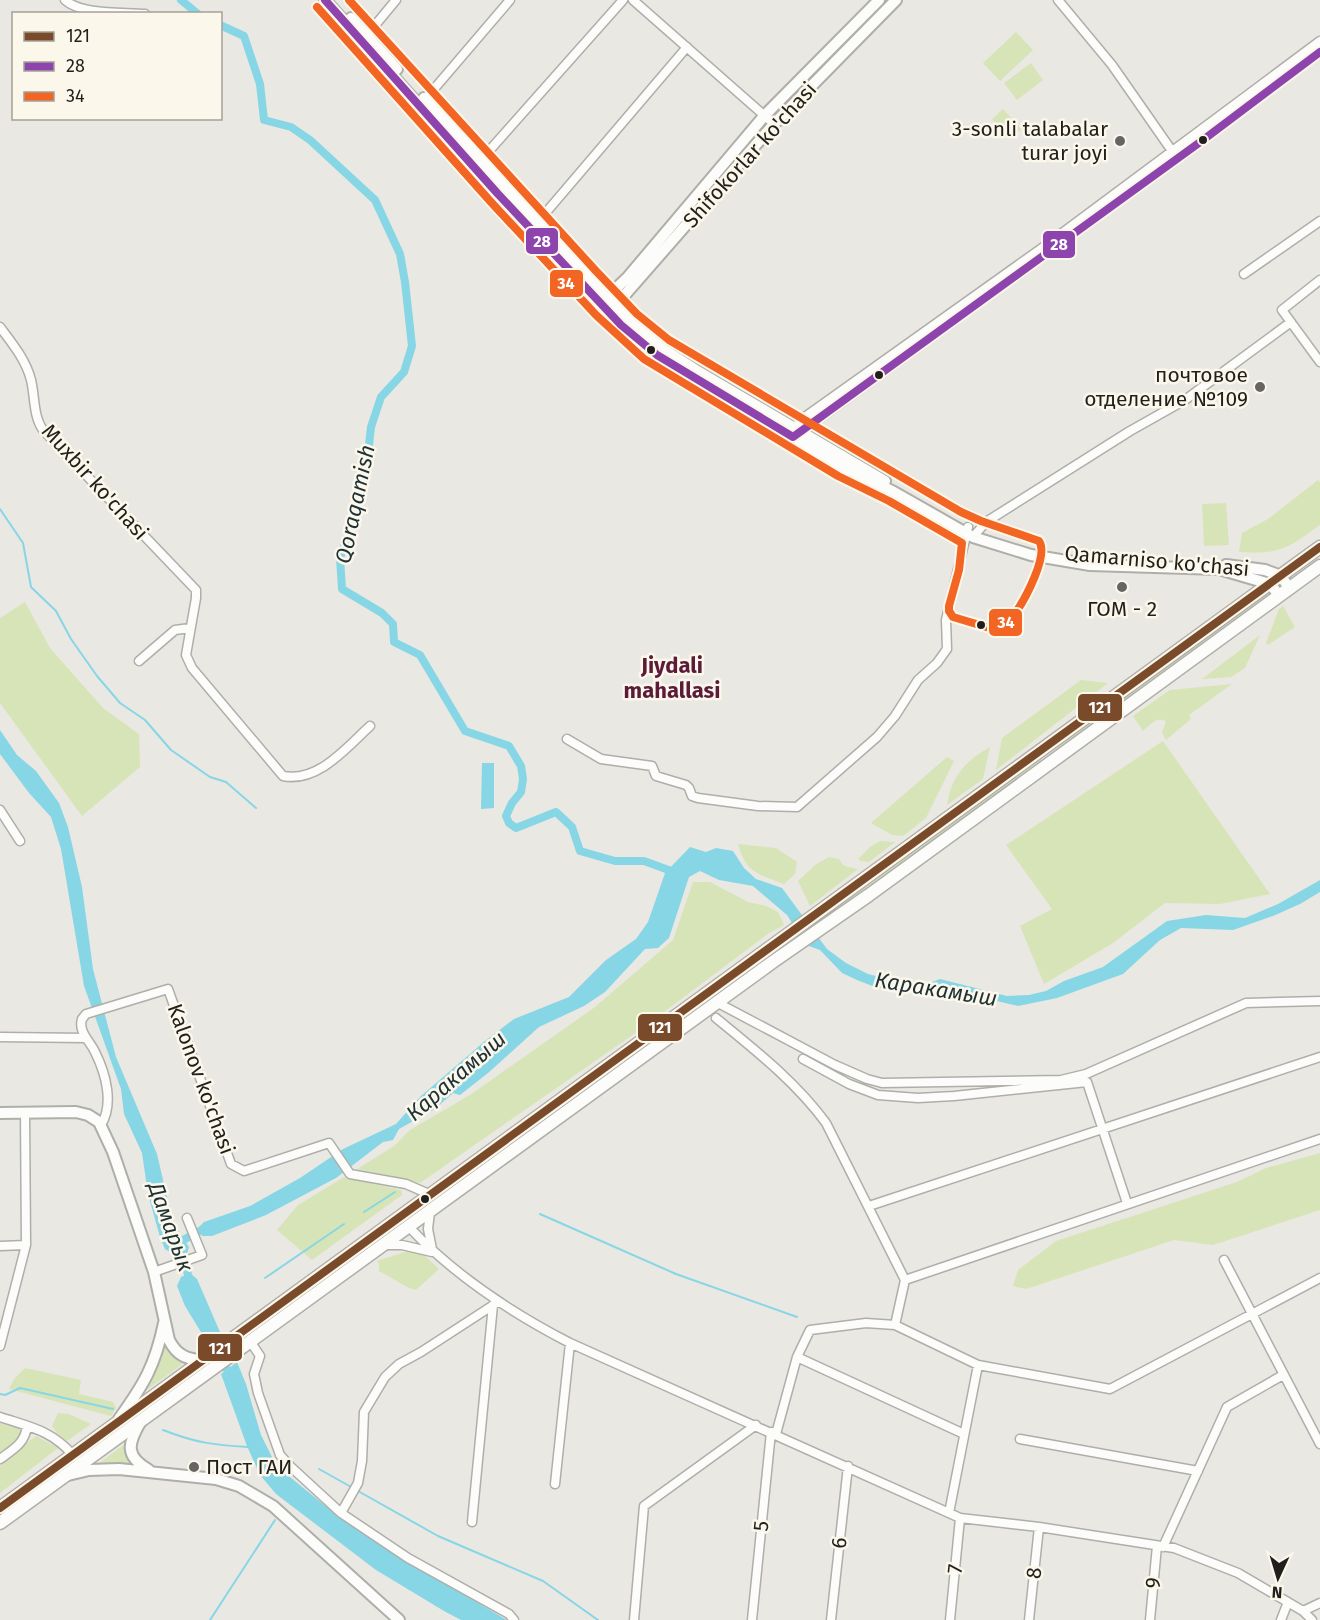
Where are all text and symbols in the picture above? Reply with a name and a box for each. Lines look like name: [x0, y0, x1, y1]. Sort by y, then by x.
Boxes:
legend: [12, 12, 222, 120]
text: 121: [66, 25, 90, 47]
text: 28: [66, 55, 85, 77]
street label: Shifokorlar ko'chasi: [678, 77, 822, 233]
text: 34: [66, 85, 85, 107]
place label: 3-sonli talabalar turar joyi: [952, 116, 1108, 166]
marker: 3-sonli talabalar turar joyi: [1113, 134, 1127, 148]
unlabelled marker: [1197, 134, 1209, 146]
line badge: 28: [525, 227, 559, 255]
line badge: 28: [1042, 230, 1076, 259]
text: 28: [533, 232, 551, 251]
text: 28: [1050, 235, 1068, 254]
line badge: 34: [549, 269, 584, 298]
text: 34: [556, 274, 575, 293]
unlabelled marker: [645, 344, 657, 356]
place label: почтовое отделение №109: [1084, 362, 1248, 412]
unlabelled marker: [873, 369, 885, 381]
marker: почтовое отделение №109: [1253, 380, 1267, 394]
street label: Muxbir ko'chasi: [36, 419, 154, 545]
water label: Qoraqamish: [329, 442, 381, 566]
street label: Qamarniso ko'chasi: [1064, 540, 1250, 582]
marker: ГОМ - 2: [1115, 580, 1129, 594]
place label: ГОМ - 2: [1087, 596, 1157, 622]
line badge: 34: [988, 608, 1023, 637]
text: 34: [996, 613, 1015, 632]
unlabelled marker: [975, 619, 987, 631]
district label: Jiydali mahallasi: [624, 652, 720, 704]
line badge: 121: [1077, 693, 1123, 722]
text: 121: [1089, 698, 1111, 717]
water label: Каракамыш: [873, 966, 999, 1012]
street label: Kalonov ko'chasi: [162, 1000, 240, 1158]
line badge: 121: [637, 1013, 683, 1042]
text: 121: [649, 1018, 671, 1037]
water label: Каракамыш: [400, 1025, 512, 1127]
water label: Дамарык: [142, 1177, 200, 1276]
unlabelled marker: [419, 1193, 431, 1205]
line badge: 121: [197, 1333, 243, 1362]
text: 121: [209, 1339, 231, 1358]
place label: Пост ГАИ: [206, 1454, 292, 1480]
marker: Пост ГАИ: [187, 1460, 201, 1474]
street label: 5: [748, 1519, 774, 1533]
street label: 6: [825, 1536, 853, 1550]
north arrow: [1248, 1548, 1308, 1608]
street label: 7: [942, 1563, 968, 1575]
street label: 8: [1020, 1566, 1048, 1580]
street label: 9: [1140, 1576, 1166, 1590]
text: N: [1271, 1583, 1283, 1602]

